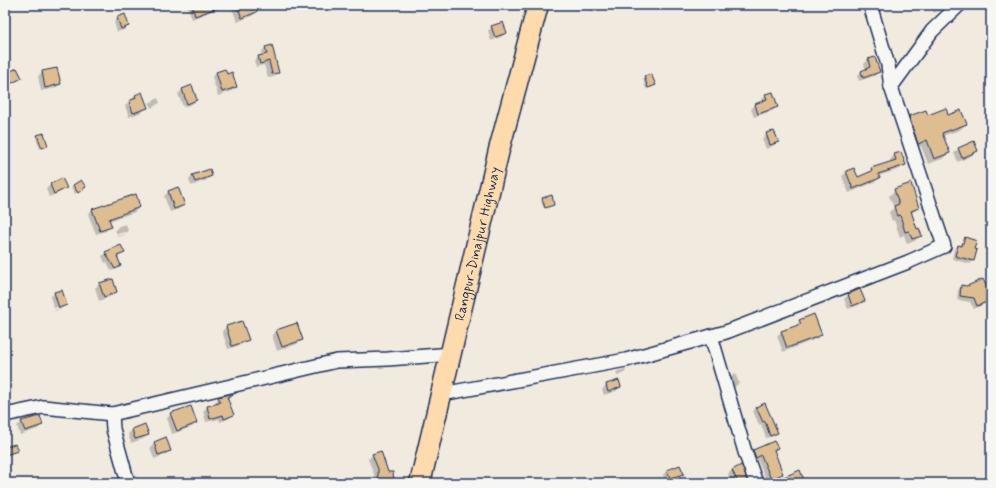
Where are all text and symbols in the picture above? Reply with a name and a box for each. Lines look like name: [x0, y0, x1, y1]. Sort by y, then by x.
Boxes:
street label: Rangpur-Dinajpur Highway: [451, 165, 505, 323]

